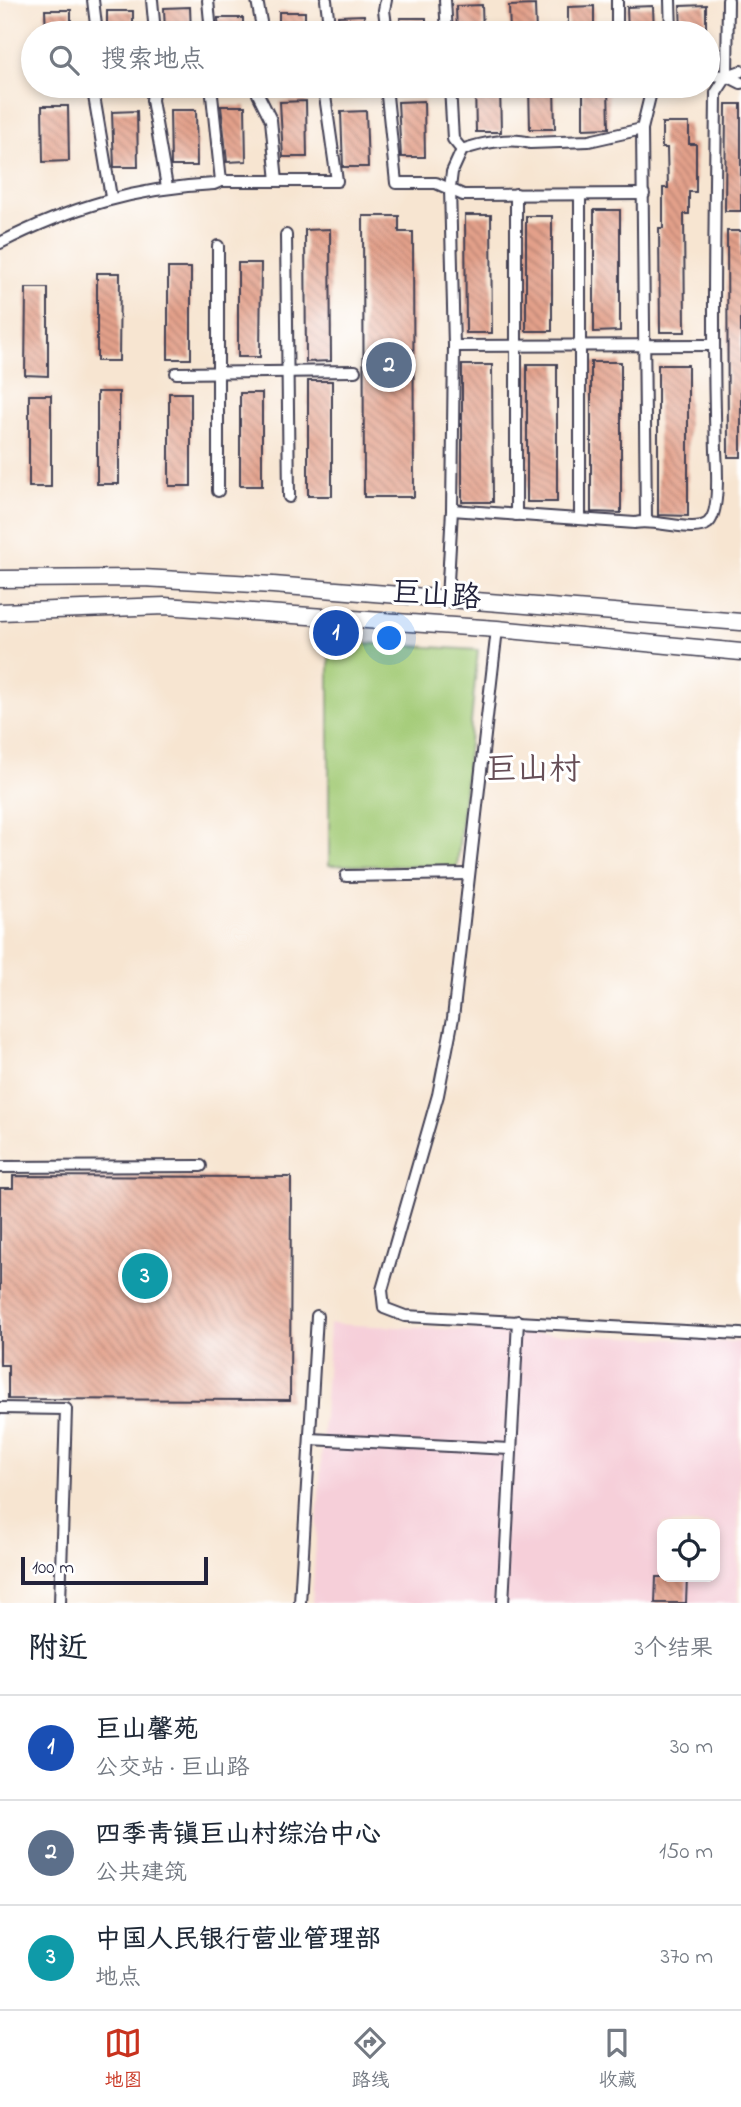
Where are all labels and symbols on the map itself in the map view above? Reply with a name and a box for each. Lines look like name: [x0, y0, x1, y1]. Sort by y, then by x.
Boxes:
pin: 2: [366, 339, 412, 391]
street label: 巨山路: [390, 572, 482, 622]
pin: 1: [313, 607, 359, 659]
your location: [372, 621, 406, 655]
district label: 巨山村: [485, 748, 581, 795]
pin: 3: [122, 1250, 168, 1302]
scale bar: [21, 1554, 208, 1586]

